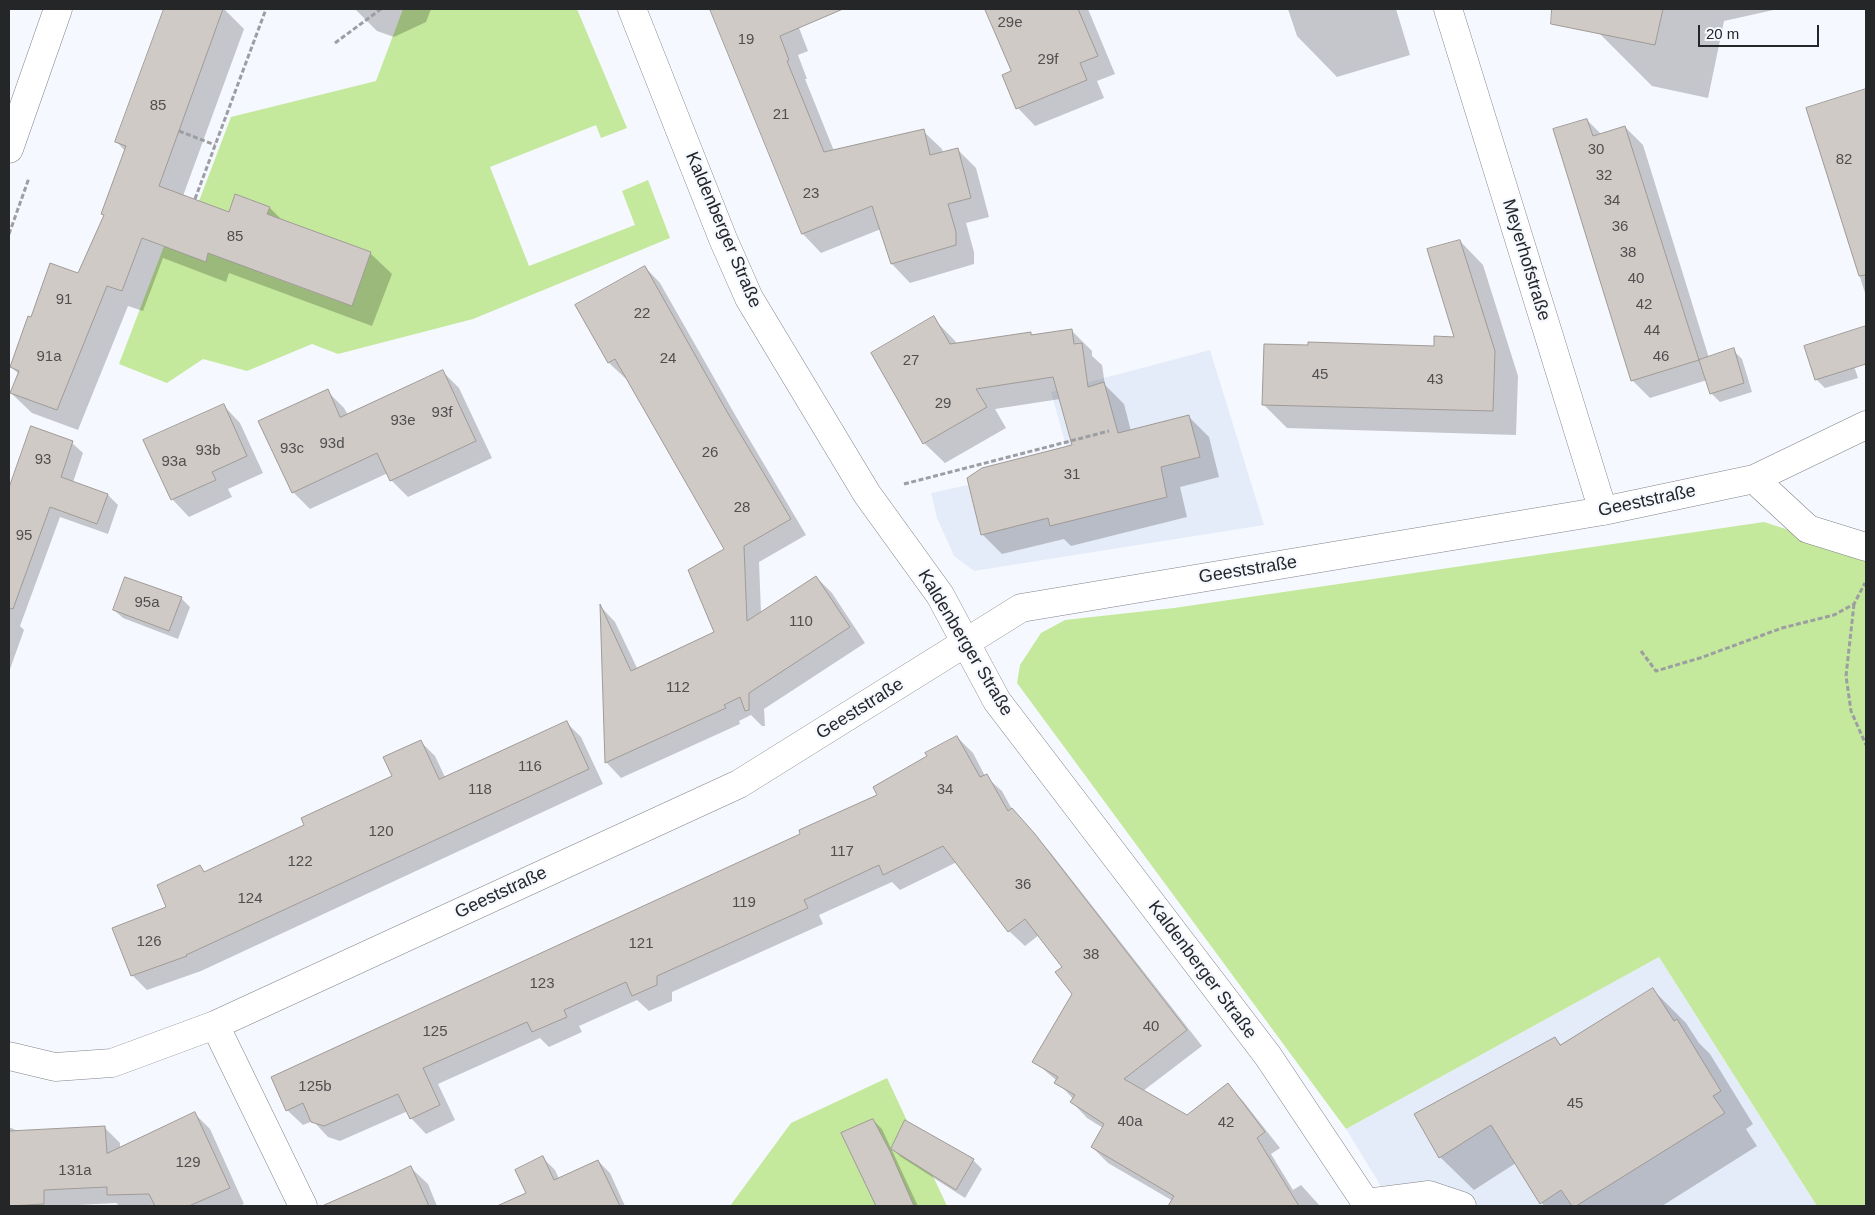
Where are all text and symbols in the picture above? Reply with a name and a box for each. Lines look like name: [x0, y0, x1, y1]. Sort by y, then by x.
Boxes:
house number: 29e: [997, 14, 1023, 32]
scale bar: [1700, 15, 1821, 47]
text: 20 m: [1706, 25, 1739, 42]
house number: 19: [738, 31, 754, 49]
house number: 29f: [1038, 51, 1058, 69]
house number: 85: [150, 97, 166, 115]
house number: 21: [773, 106, 789, 124]
house number: 30: [1588, 141, 1604, 159]
street label: Kaldenberger Straße: [680, 149, 766, 311]
house number: 82: [1836, 151, 1852, 169]
house number: 32: [1596, 167, 1612, 185]
house number: 23: [803, 185, 819, 203]
house number: 34: [1604, 192, 1620, 210]
street label: Meyerhofstraße: [1497, 197, 1555, 323]
house number: 36: [1612, 218, 1628, 236]
house number: 85: [227, 228, 243, 246]
house number: 38: [1620, 244, 1636, 262]
house number: 40: [1628, 270, 1644, 288]
house number: 91: [56, 291, 72, 309]
house number: 42: [1636, 296, 1652, 314]
house number: 22: [634, 305, 650, 323]
house number: 44: [1644, 322, 1660, 340]
house number: 91a: [36, 348, 62, 366]
house number: 46: [1653, 348, 1669, 366]
house number: 24: [660, 350, 676, 368]
house number: 27: [903, 352, 919, 370]
house number: 45: [1312, 366, 1328, 384]
house number: 43: [1427, 371, 1443, 389]
house number: 29: [935, 395, 951, 413]
house number: 93f: [432, 404, 452, 422]
house number: 93e: [390, 412, 416, 430]
house number: 93d: [319, 435, 345, 453]
house number: 93c: [280, 440, 304, 458]
house number: 93b: [195, 442, 221, 460]
house number: 26: [702, 444, 718, 462]
house number: 93: [35, 451, 51, 469]
house number: 93a: [161, 453, 187, 471]
house number: 31: [1064, 466, 1080, 484]
street label: Geeststraße: [1596, 480, 1698, 522]
house number: 28: [734, 499, 750, 517]
house number: 95: [16, 527, 32, 545]
street label: Geeststraße: [1197, 552, 1299, 588]
street label: Kaldenberger Straße: [913, 566, 1017, 720]
house number: 95a: [134, 594, 160, 612]
house number: 110: [789, 613, 813, 631]
street label: Geeststraße: [812, 674, 908, 744]
house number: 112: [666, 679, 690, 697]
house number: 116: [518, 758, 542, 776]
house number: 118: [468, 781, 492, 799]
house number: 34: [937, 781, 953, 799]
house number: 120: [368, 823, 394, 841]
house number: 117: [830, 843, 854, 861]
house number: 122: [287, 853, 313, 871]
street label: Geeststraße: [452, 862, 550, 924]
house number: 36: [1015, 876, 1031, 894]
house number: 124: [237, 890, 263, 908]
house number: 119: [732, 894, 756, 912]
street label: Kaldenberger Straße: [1143, 897, 1261, 1043]
house number: 126: [136, 933, 162, 951]
house number: 121: [628, 935, 654, 953]
house number: 38: [1083, 946, 1099, 964]
house number: 123: [529, 975, 555, 993]
house number: 40: [1143, 1018, 1159, 1036]
house number: 125: [422, 1023, 448, 1041]
house number: 125b: [298, 1078, 332, 1096]
house number: 45: [1567, 1095, 1583, 1113]
house number: 40a: [1117, 1113, 1143, 1131]
house number: 42: [1218, 1114, 1234, 1132]
house number: 129: [175, 1154, 201, 1172]
house number: 131a: [58, 1162, 92, 1180]

